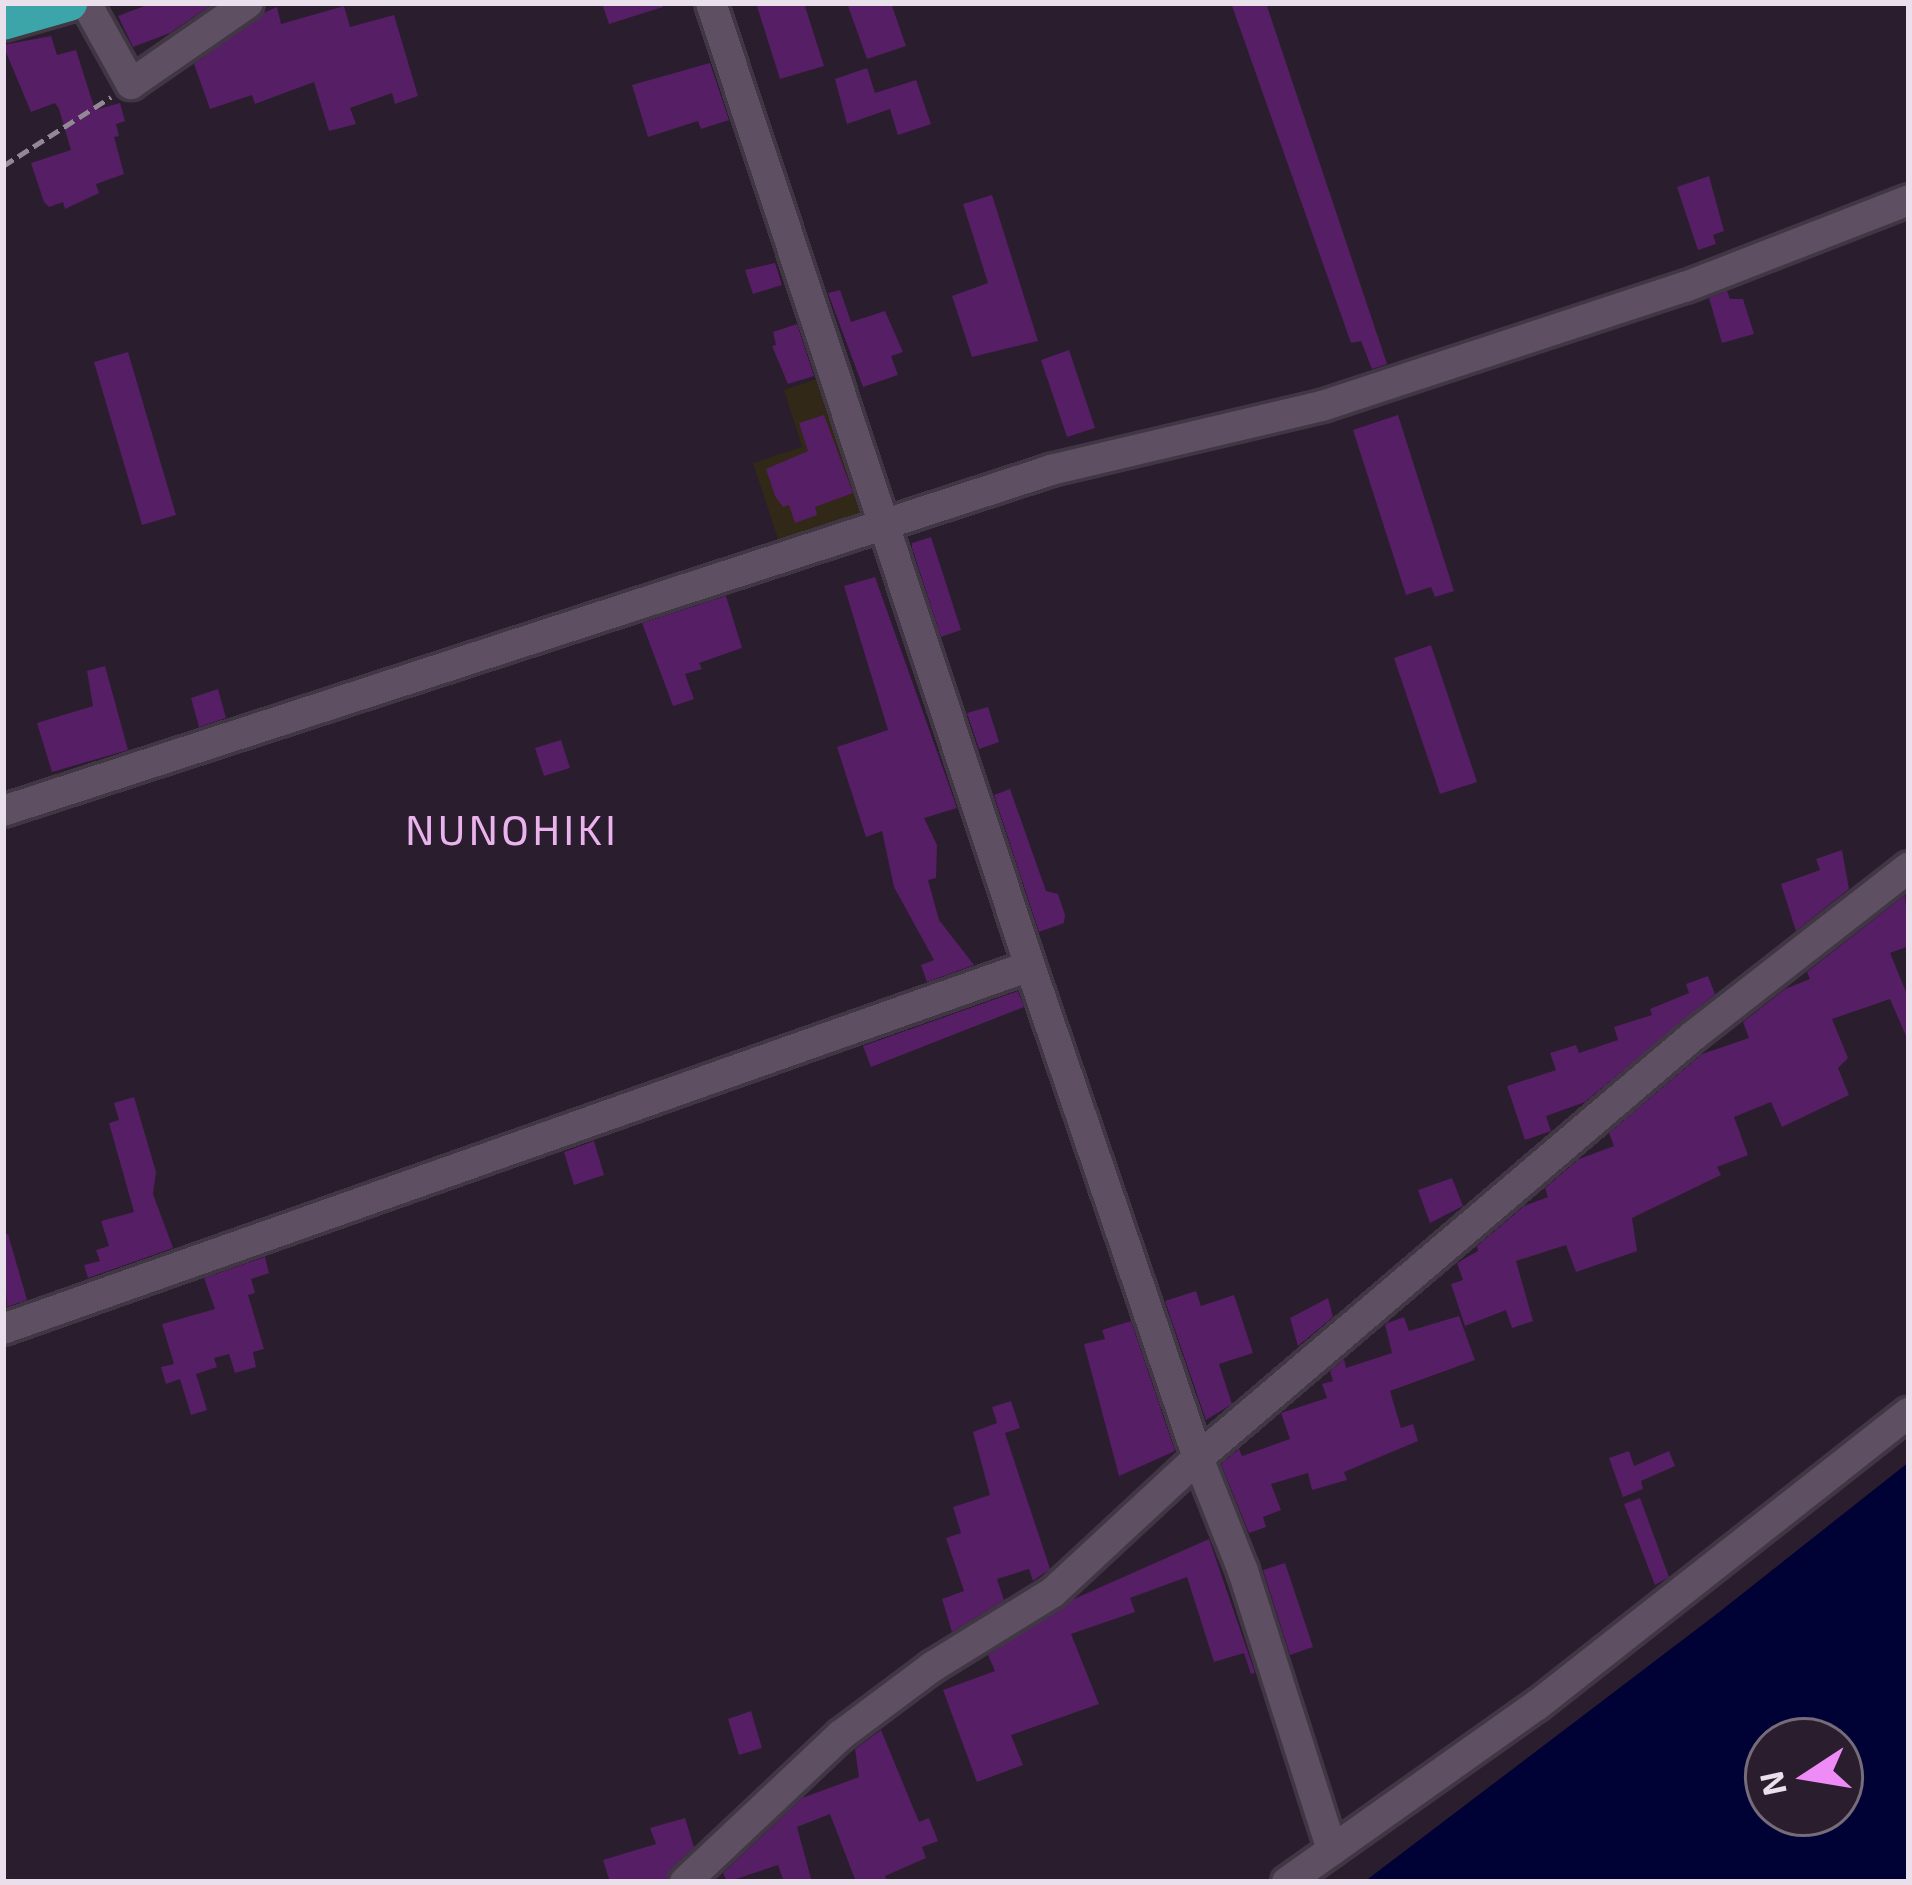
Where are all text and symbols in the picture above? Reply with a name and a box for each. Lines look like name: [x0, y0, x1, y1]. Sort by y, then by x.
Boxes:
district label: NUNOHIKI: [405, 803, 619, 853]
north arrow: [1744, 1717, 1864, 1837]
text: N: [1750, 1768, 1794, 1800]

